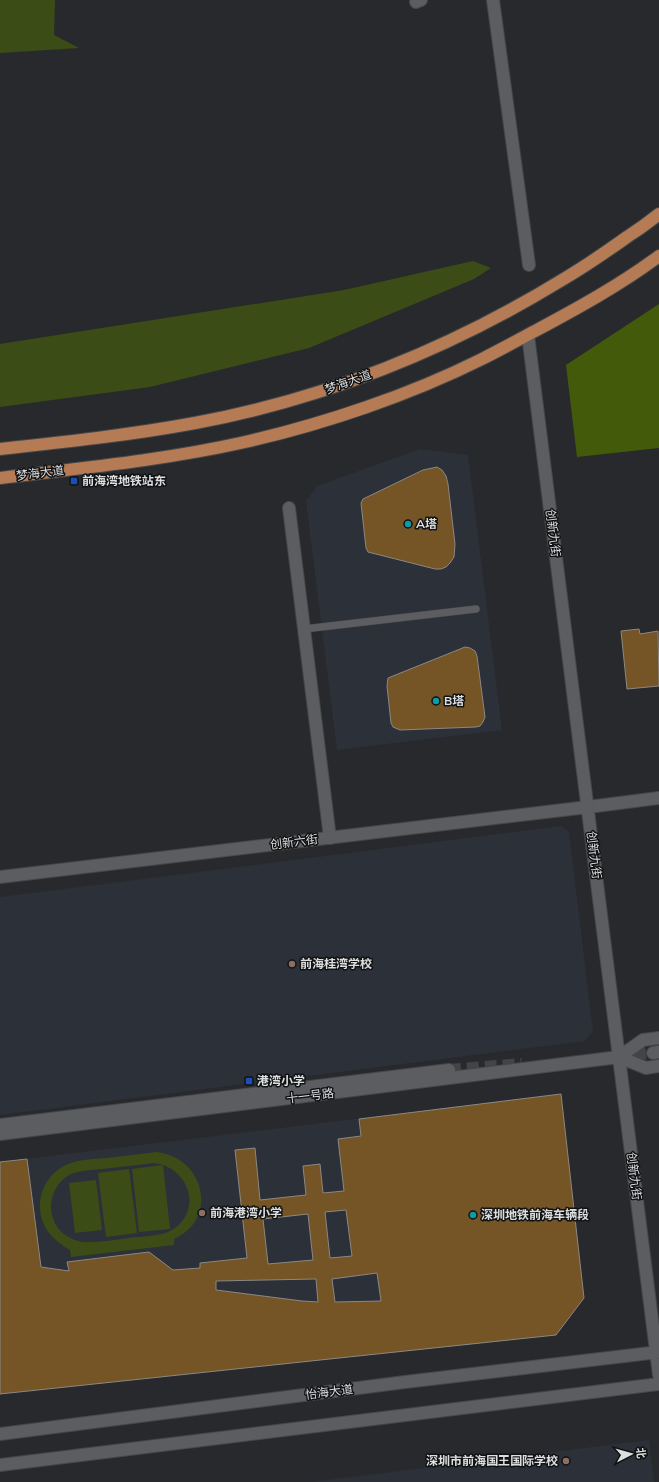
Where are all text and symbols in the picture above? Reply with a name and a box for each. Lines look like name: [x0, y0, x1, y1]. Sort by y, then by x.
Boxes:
street label: 梦海大道: [323, 366, 373, 397]
street label: 梦海大道: [15, 462, 65, 483]
place label: 前海湾地铁站东: [82, 473, 166, 488]
marker: 前海湾地铁站东: [69, 476, 79, 486]
street label: 创新九街: [543, 508, 564, 558]
place label: A塔: [416, 516, 437, 531]
marker: A塔: [403, 519, 413, 529]
place label: B塔: [444, 693, 464, 708]
marker: B塔: [431, 696, 441, 706]
street label: 创新九街: [584, 830, 605, 880]
street label: 创新六街: [269, 831, 319, 852]
place label: 前海桂湾学校: [300, 956, 372, 971]
marker: 前海桂湾学校: [287, 959, 297, 969]
place label: 港湾小学: [257, 1073, 305, 1088]
marker: 港湾小学: [244, 1076, 254, 1086]
street label: 十一号路: [285, 1085, 335, 1106]
street label: 创新九街: [624, 1151, 645, 1201]
place label: 前海港湾小学: [210, 1205, 282, 1220]
place label: 深圳地铁前海车辆段: [481, 1207, 589, 1222]
marker: 前海港湾小学: [197, 1208, 207, 1218]
marker: 深圳地铁前海车辆段: [468, 1210, 478, 1220]
street label: 怡海大道: [304, 1381, 354, 1402]
north arrow: [611, 1434, 651, 1474]
text: 北: [633, 1447, 648, 1459]
place label: 深圳市前海国王国际学校: [426, 1453, 558, 1468]
marker: 深圳市前海国王国际学校: [561, 1456, 571, 1466]

